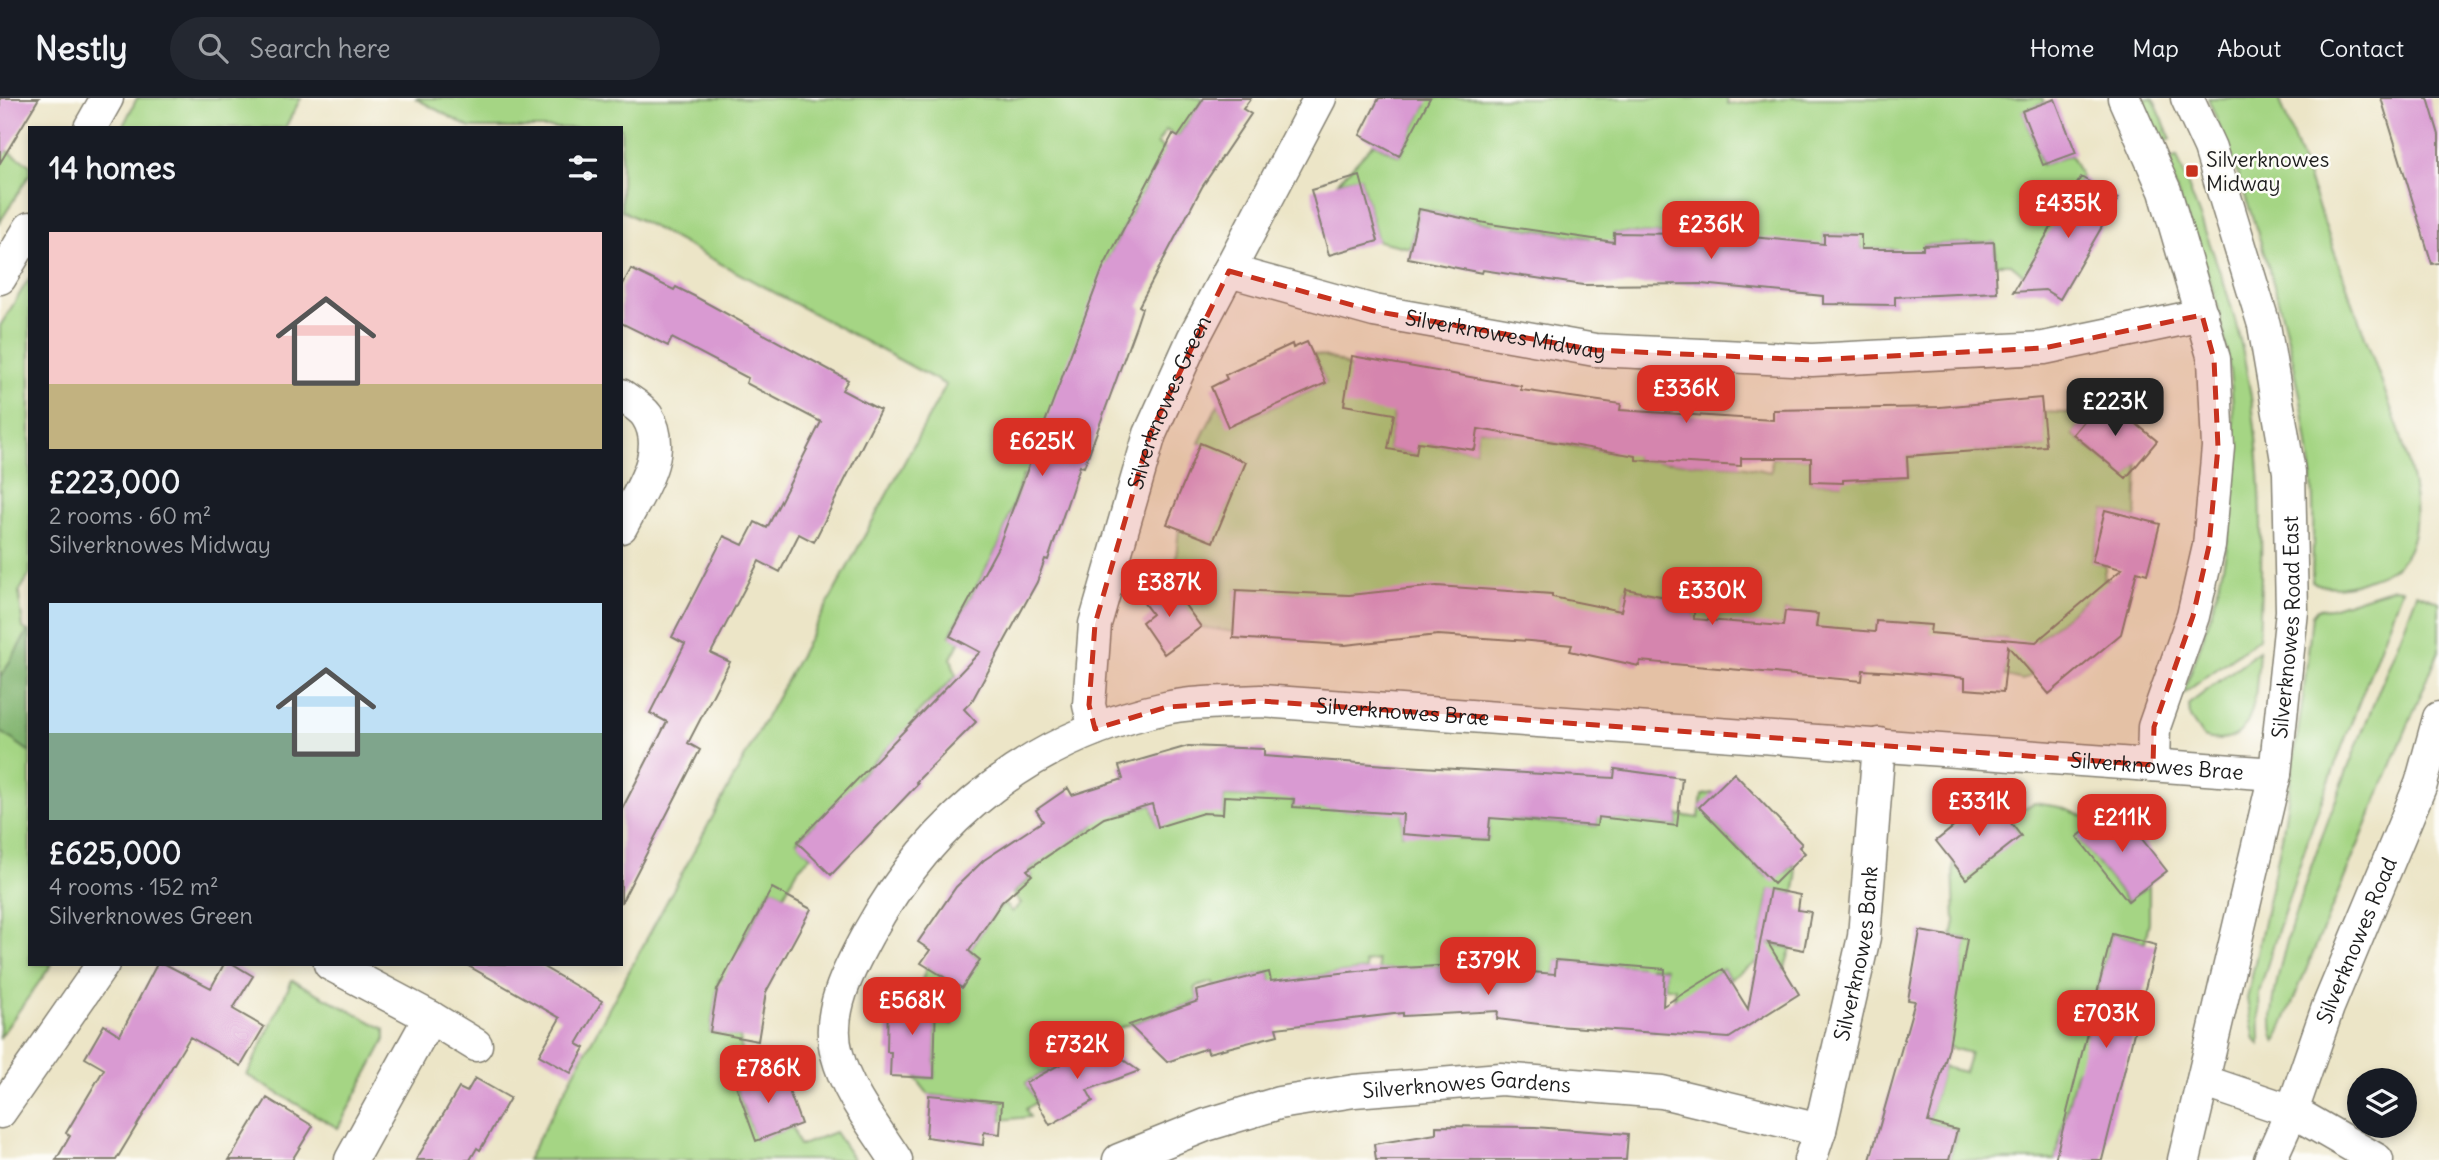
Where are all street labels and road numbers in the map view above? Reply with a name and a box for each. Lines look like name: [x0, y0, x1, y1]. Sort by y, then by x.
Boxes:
street label: Silverknowes Midway: [1403, 303, 1606, 364]
street label: Silverknowes Green: [1121, 310, 1217, 492]
street label: Silverknowes Road East: [2265, 516, 2305, 740]
street label: Silverknowes Brae: [1315, 692, 1490, 731]
street label: Silverknowes Brae: [2069, 746, 2244, 785]
street label: Silverknowes Road: [2310, 853, 2402, 1027]
street label: Silverknowes Bank: [1827, 865, 1883, 1043]
street label: Silverknowes Gardens: [1361, 1065, 1572, 1104]

